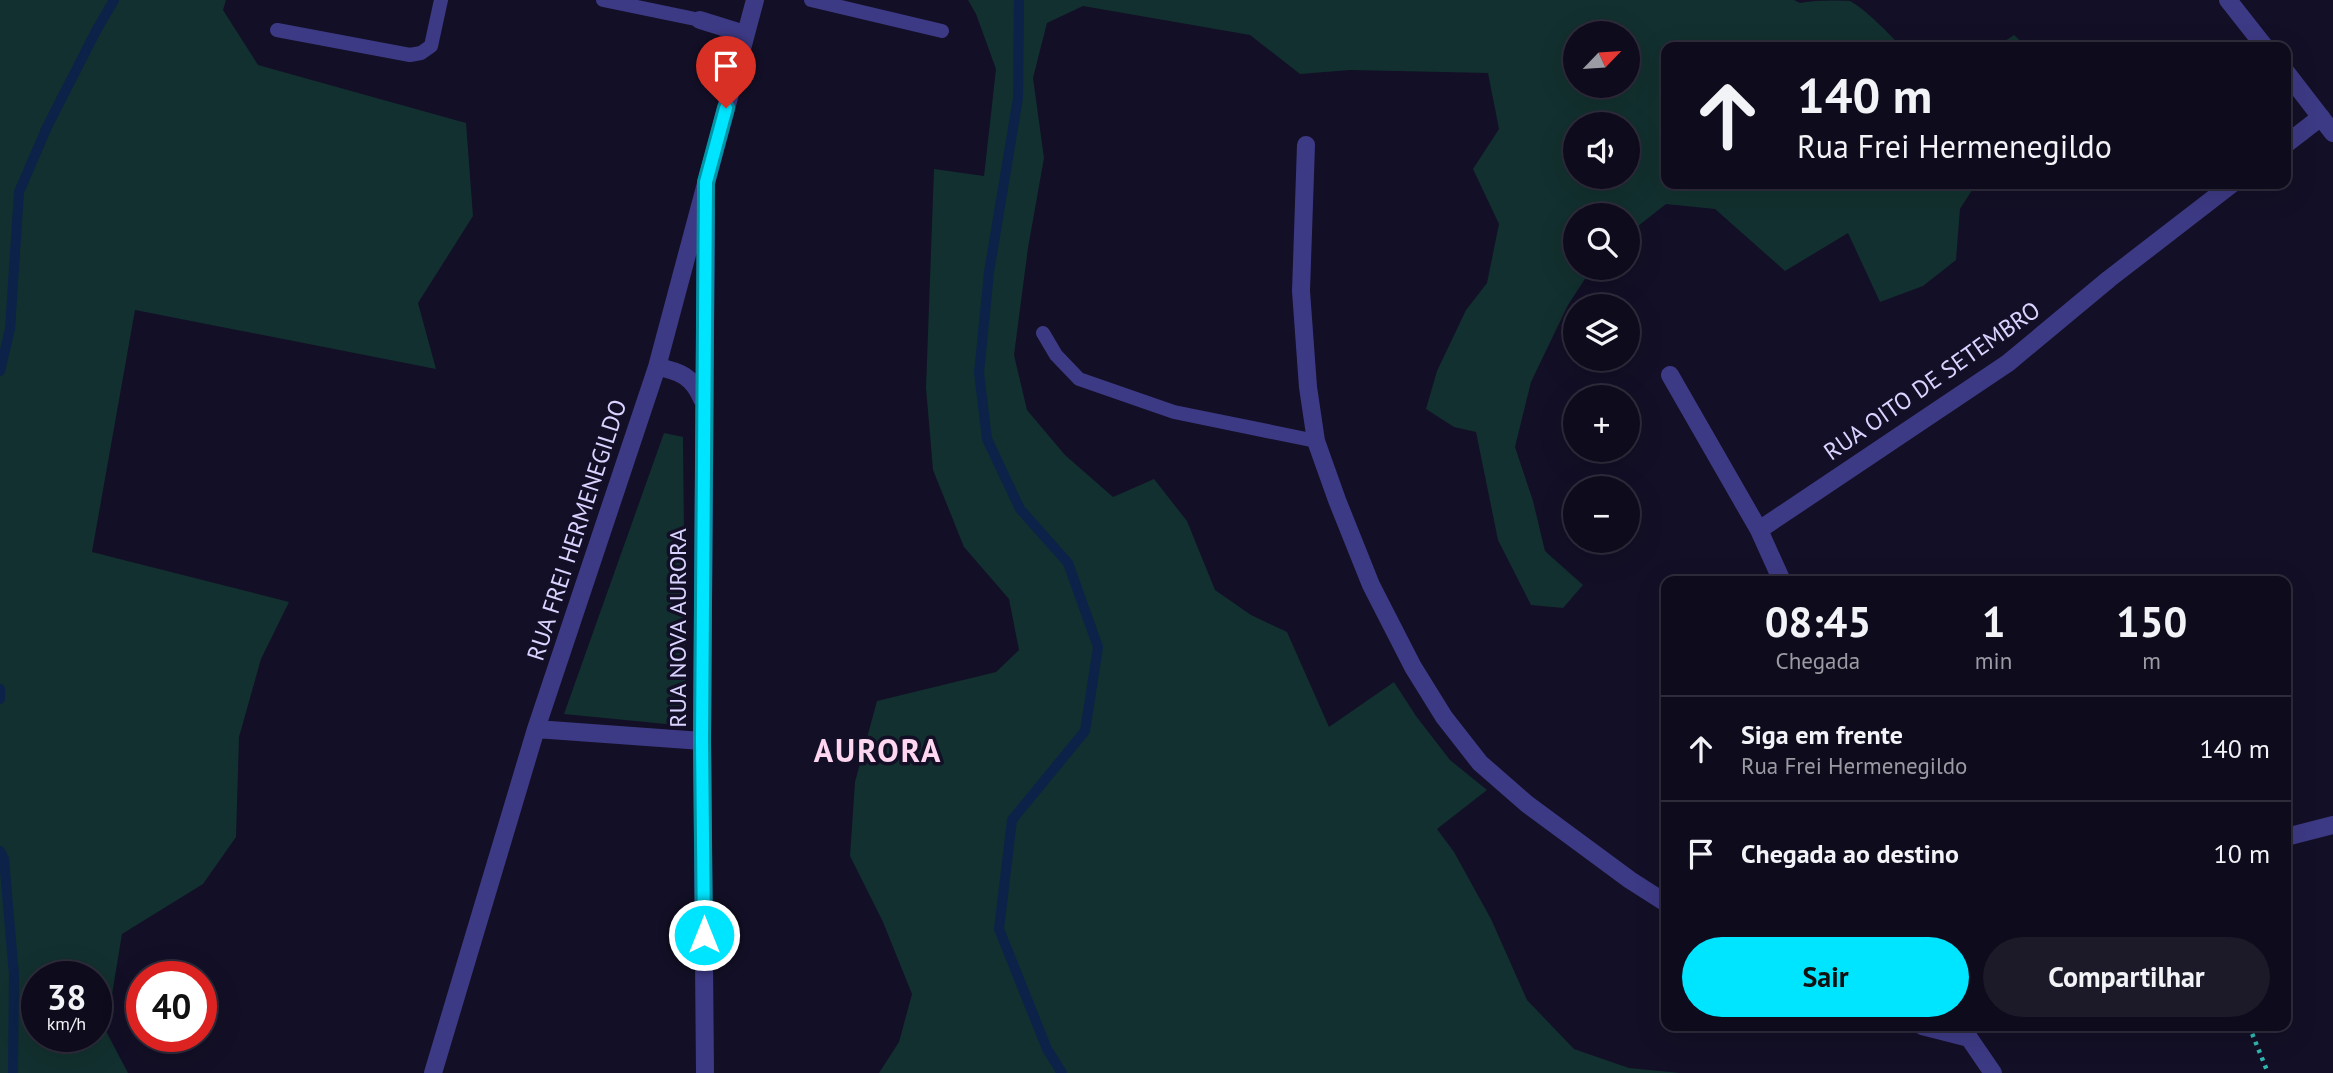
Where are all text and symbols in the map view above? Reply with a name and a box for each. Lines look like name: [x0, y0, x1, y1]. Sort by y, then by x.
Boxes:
north arrow: [1563, 21, 1640, 98]
map controls: [1563, 21, 1640, 553]
pin: [696, 36, 756, 108]
icon: arrive: [707, 47, 745, 85]
text: 140 m: [1797, 63, 1932, 127]
icon: ahead: [1682, 70, 1773, 161]
button: sound: [1563, 112, 1640, 189]
text: Rua Frei Hermenegildo: [1797, 125, 2112, 167]
button: search: [1563, 203, 1640, 280]
button: layers: [1563, 294, 1640, 371]
street label: RUA OITO DE SETEMBRO: [1817, 294, 2046, 467]
button: +: [1563, 385, 1640, 462]
street label: RUA FREI HERMENEGILDO: [520, 395, 633, 664]
button: −: [1563, 476, 1640, 553]
street label: RUA NOVA AURORA: [662, 528, 693, 728]
text: 08:45: [1765, 594, 1871, 649]
text: 1: [1982, 594, 2005, 649]
text: 150: [2116, 594, 2187, 649]
text: Chegada: [1776, 646, 1860, 675]
text: min: [1975, 646, 2012, 675]
text: m: [2142, 646, 2161, 675]
text: Siga em frente: [1741, 718, 1903, 751]
district label: AURORA: [814, 729, 942, 771]
icon: ahead: [1682, 730, 1720, 768]
text: 140 m: [2199, 732, 2270, 765]
text: Rua Frei Hermenegildo: [1741, 751, 1967, 780]
icon: arrive: [1682, 835, 1720, 873]
text: Chegada ao destino: [1741, 837, 1959, 870]
text: 10 m: [2214, 837, 2270, 870]
position arrow: [667, 898, 741, 972]
button: Sair: [1682, 937, 1969, 1017]
button: Compartilhar: [1983, 937, 2270, 1017]
speed limit sign: 40: [126, 961, 217, 1052]
text: 38: [47, 974, 86, 1020]
text: km/h: [47, 1012, 86, 1035]

